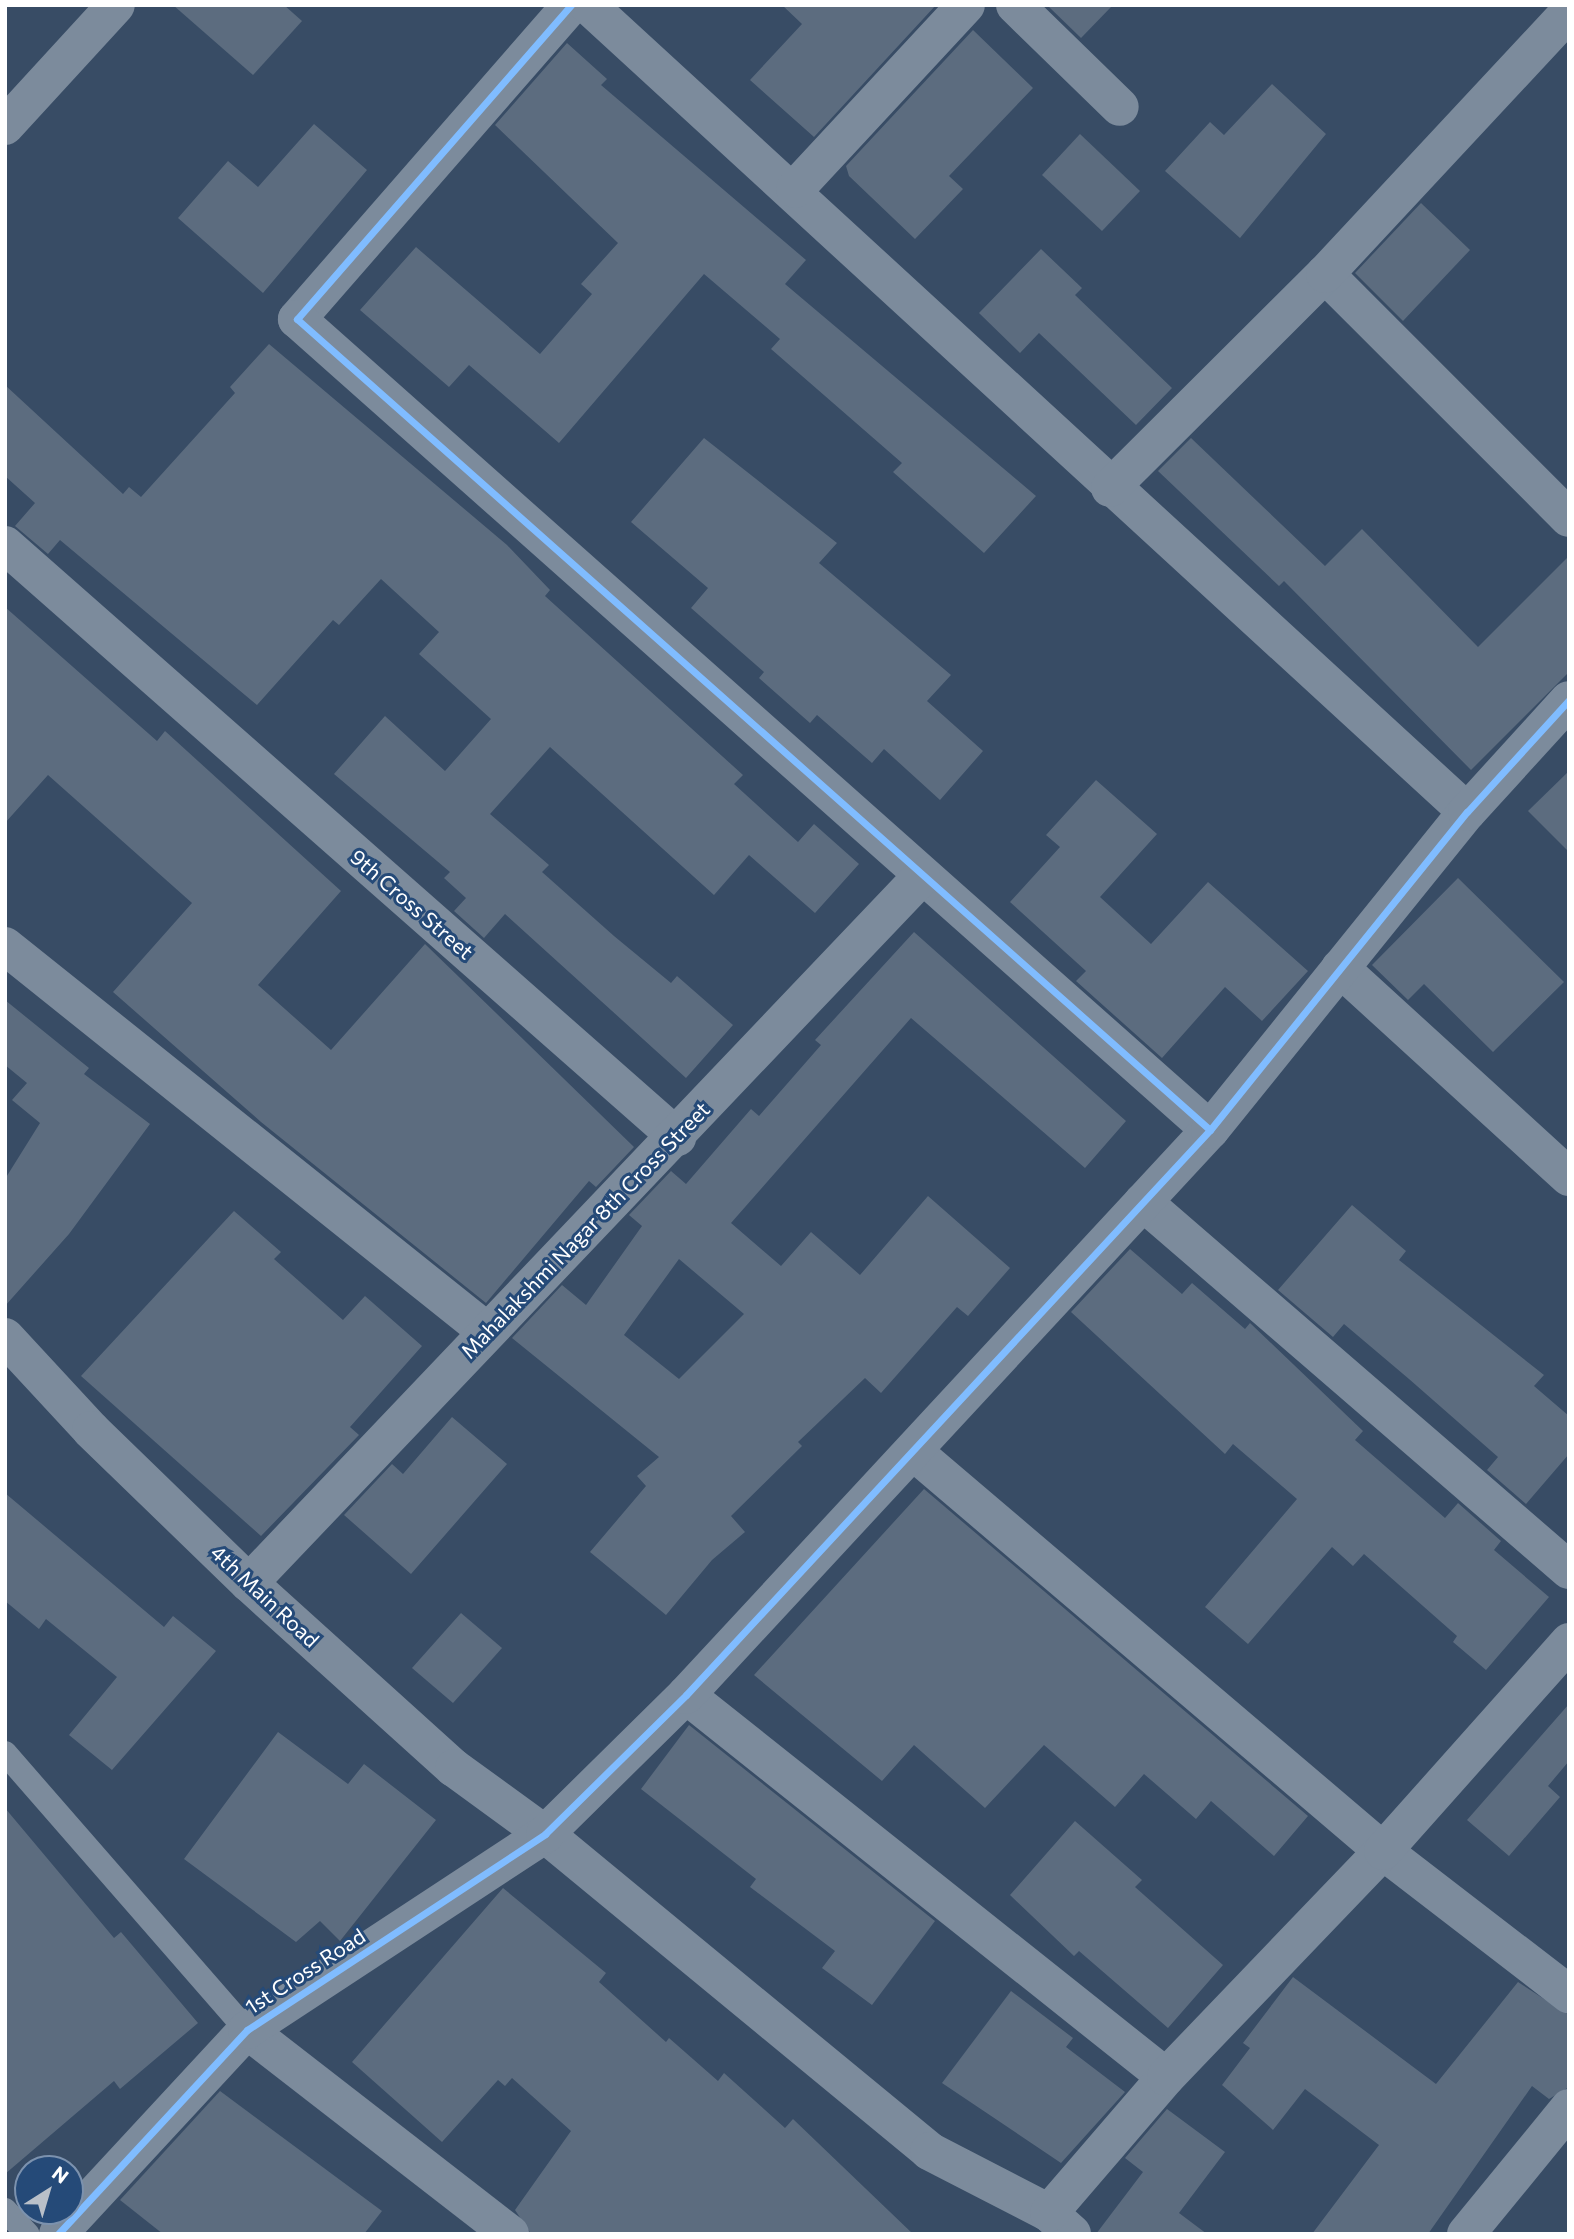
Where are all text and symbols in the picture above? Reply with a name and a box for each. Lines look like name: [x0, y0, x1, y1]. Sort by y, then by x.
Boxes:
street label: 9th Cross Street: [345, 844, 479, 964]
street label: Mahalakshmi Nagar 8th Cross Street: [455, 1096, 715, 1364]
street label: 4th Main Road: [206, 1540, 324, 1652]
street label: 1st Cross Road: [240, 1923, 370, 2019]
north arrow: [14, 2155, 84, 2225]
text: N: [48, 2161, 73, 2188]

